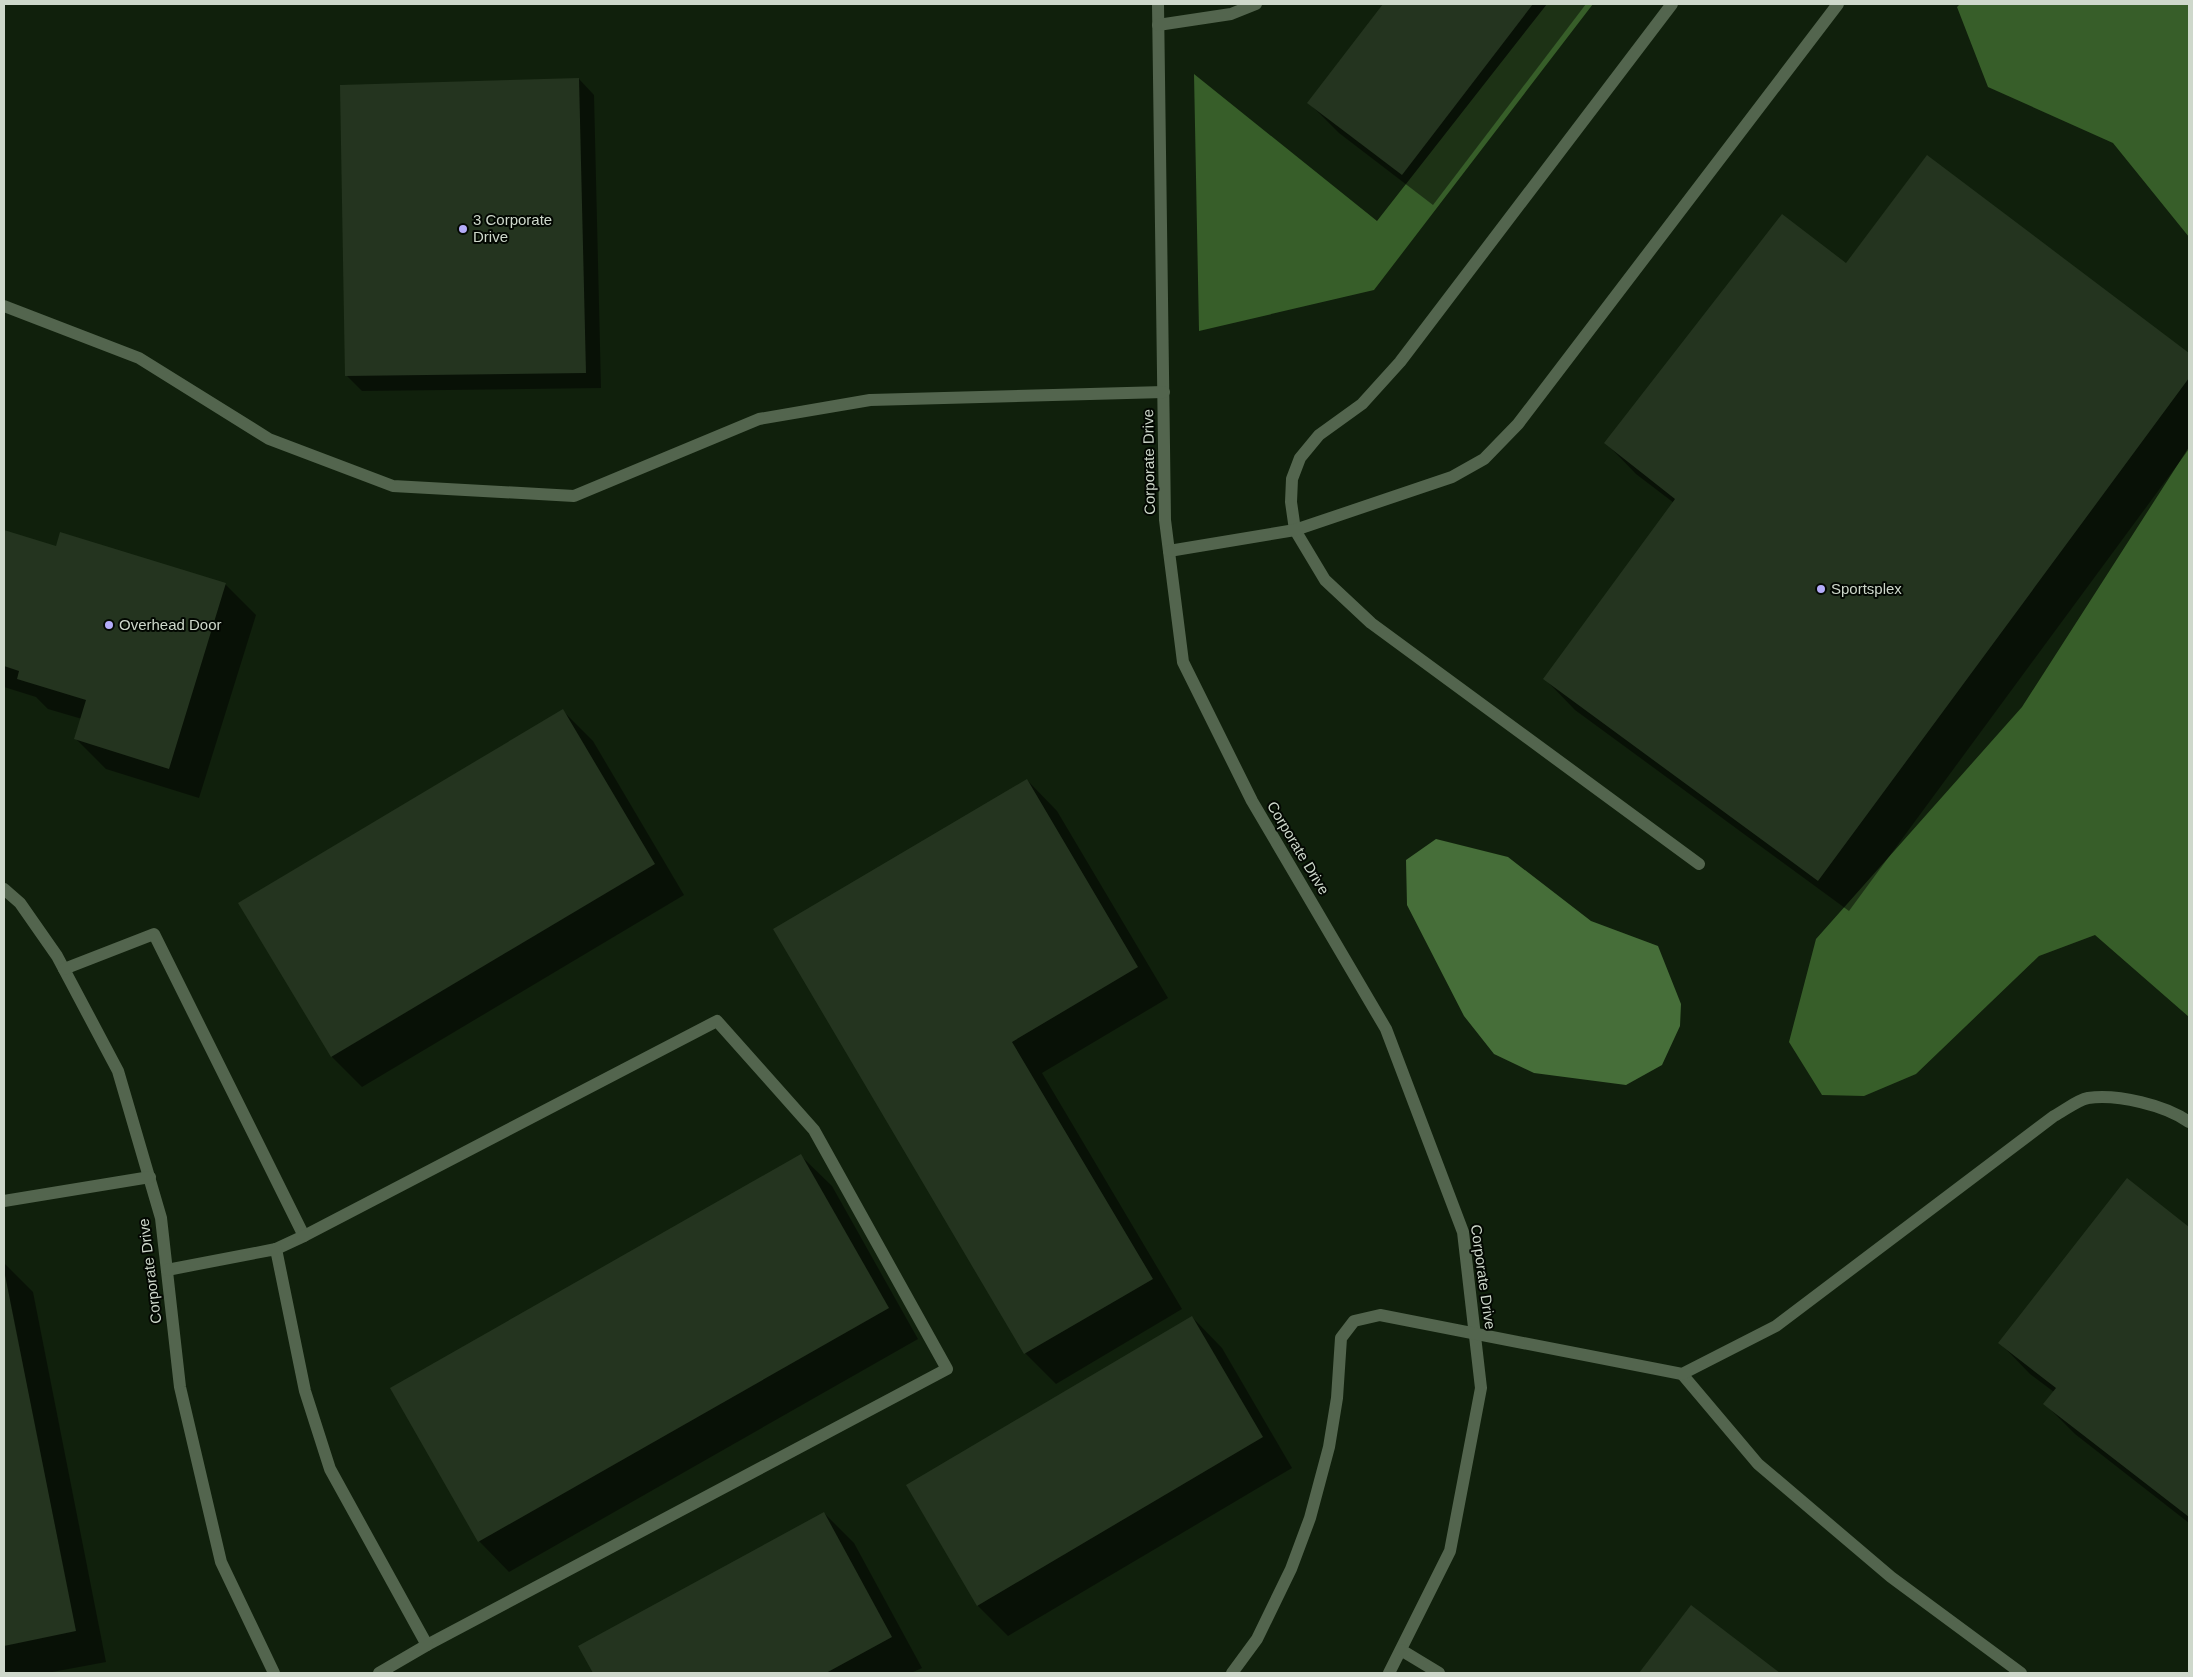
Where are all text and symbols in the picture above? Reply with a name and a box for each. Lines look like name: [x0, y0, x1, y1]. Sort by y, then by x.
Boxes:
place label: 3 Corporate Drive: [473, 211, 552, 245]
marker: 3 Corporate Drive: [457, 223, 469, 235]
street label: Corporate Drive: [1139, 409, 1158, 515]
place label: Sportsplex: [1831, 580, 1902, 597]
marker: Sportsplex: [1815, 583, 1827, 595]
place label: Overhead Door: [119, 616, 222, 633]
marker: Overhead Door: [103, 619, 115, 631]
street label: Corporate Drive: [1264, 798, 1333, 897]
street label: Corporate Drive: [135, 1217, 164, 1325]
street label: Corporate Drive: [1468, 1223, 1499, 1331]

